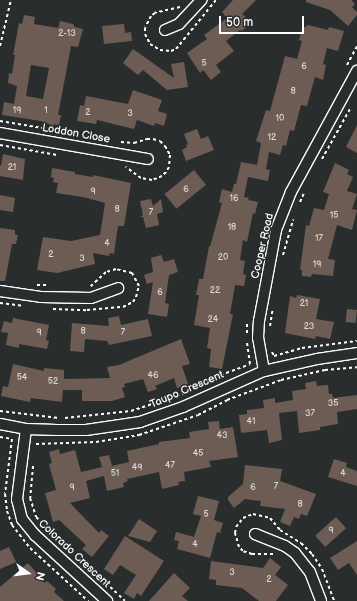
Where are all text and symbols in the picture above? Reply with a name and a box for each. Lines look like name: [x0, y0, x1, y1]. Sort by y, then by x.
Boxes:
scale bar: [221, 8, 306, 34]
text: 50 m: [226, 15, 253, 30]
house number: 2-13: [58, 29, 76, 39]
house number: 5: [201, 59, 207, 69]
house number: 6: [301, 62, 307, 72]
house number: 8: [290, 87, 296, 97]
house number: 19: [13, 106, 21, 116]
house number: 1: [44, 106, 48, 116]
house number: 2: [85, 108, 91, 118]
house number: 3: [127, 109, 133, 119]
house number: 10: [276, 114, 284, 124]
street label: Loddon Close: [41, 122, 111, 146]
house number: 12: [268, 133, 276, 143]
house number: 21: [8, 163, 16, 173]
house number: 6: [183, 185, 189, 195]
house number: 9: [90, 187, 96, 197]
house number: 16: [230, 194, 238, 204]
house number: 8: [114, 205, 120, 215]
house number: 7: [149, 208, 153, 218]
house number: 15: [330, 211, 338, 221]
street label: Cooper Road: [249, 212, 277, 280]
house number: 18: [228, 223, 236, 233]
house number: 17: [315, 234, 323, 244]
house number: 4: [104, 239, 110, 249]
house number: 2: [48, 250, 54, 260]
house number: 20: [218, 253, 228, 263]
house number: 3: [79, 254, 85, 264]
house number: 19: [313, 260, 321, 270]
house number: 22: [210, 286, 220, 296]
house number: 6: [157, 288, 163, 298]
house number: 21: [300, 299, 308, 309]
house number: 24: [208, 315, 218, 325]
house number: 23: [304, 322, 314, 332]
house number: 8: [80, 327, 86, 337]
house number: 9: [36, 328, 42, 338]
house number: 7: [121, 328, 125, 338]
street label: Taupo Crescent: [148, 369, 226, 411]
house number: 46: [148, 371, 158, 381]
house number: 54: [17, 373, 27, 383]
house number: 52: [48, 377, 58, 387]
house number: 35: [328, 399, 338, 409]
house number: 37: [305, 409, 315, 419]
house number: 41: [247, 417, 255, 427]
house number: 43: [216, 431, 228, 441]
house number: 45: [193, 449, 203, 459]
house number: 47: [165, 461, 175, 471]
house number: 49: [132, 463, 142, 473]
house number: 51: [111, 469, 119, 479]
house number: 4: [340, 469, 346, 479]
house number: 7: [274, 482, 278, 492]
house number: 9: [69, 483, 75, 493]
house number: 6: [250, 483, 256, 493]
house number: 8: [297, 500, 303, 510]
house number: 5: [203, 510, 209, 520]
street label: Colorado Crescent: [35, 517, 113, 591]
house number: 9: [328, 526, 334, 536]
house number: 4: [192, 540, 198, 550]
north arrow: [8, 553, 48, 593]
house number: 3: [229, 568, 235, 578]
text: N: [33, 570, 47, 582]
house number: 2: [266, 575, 272, 585]

